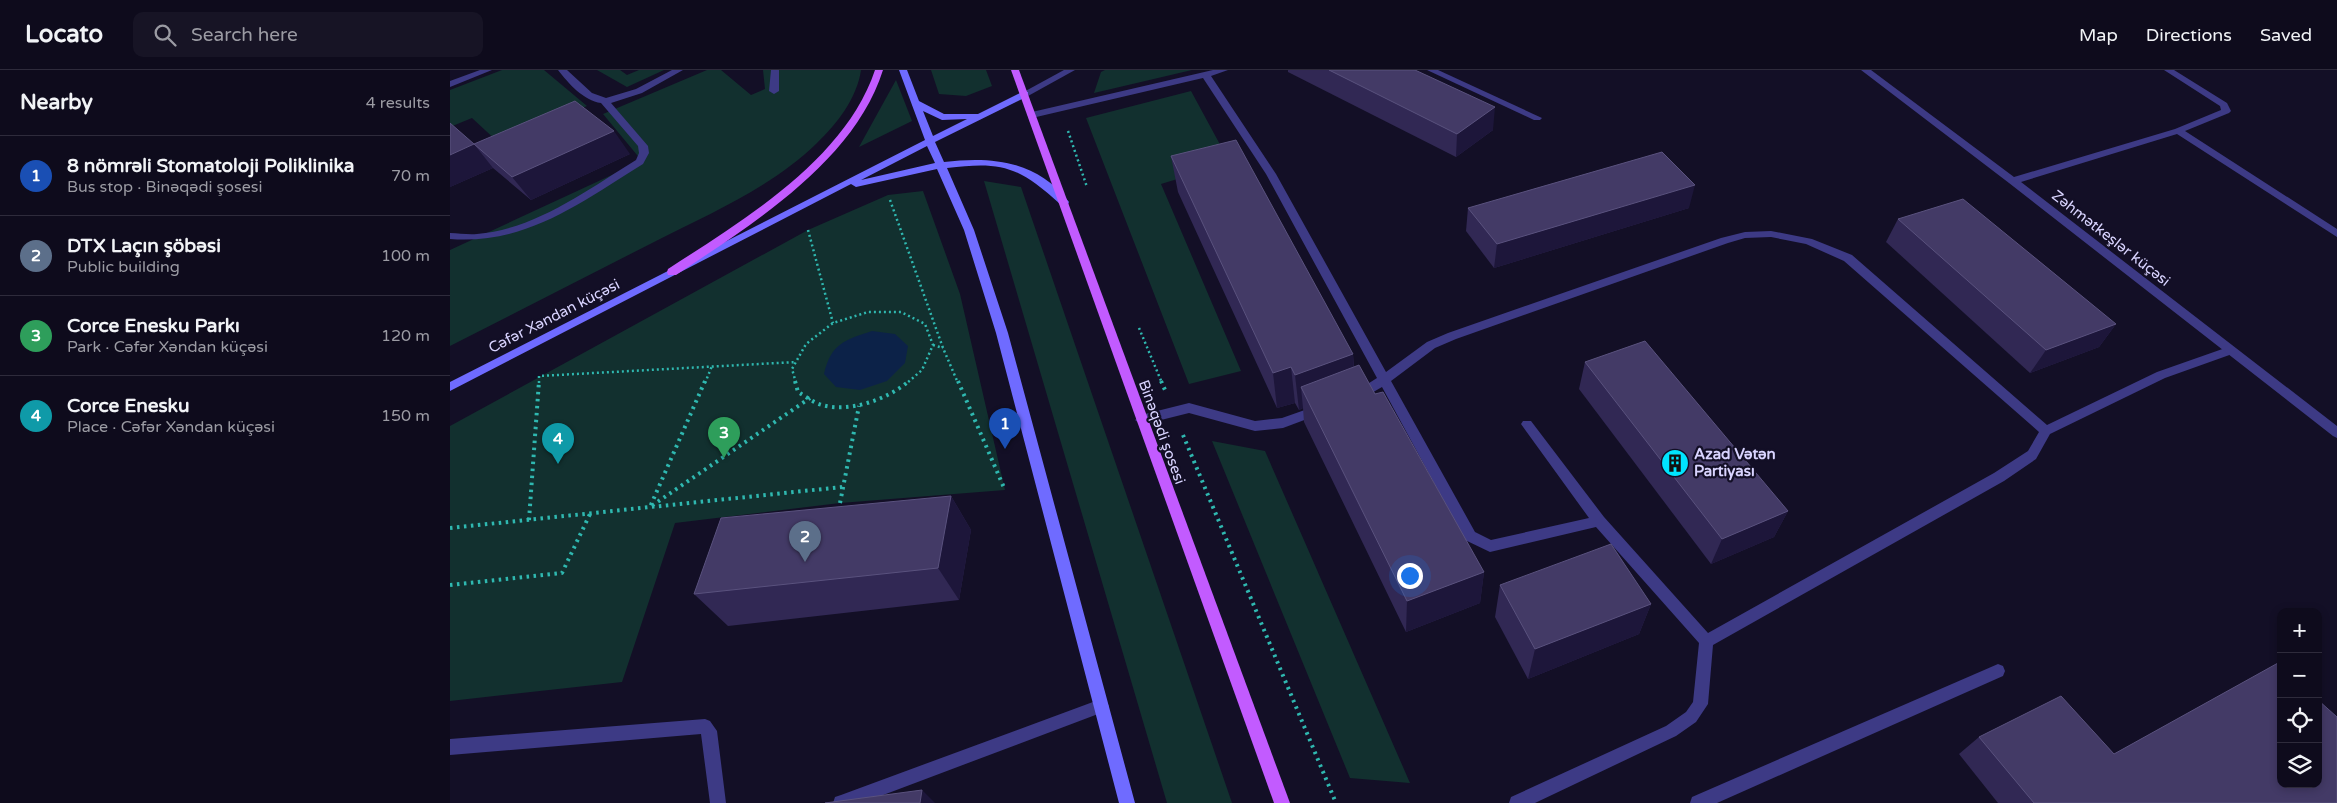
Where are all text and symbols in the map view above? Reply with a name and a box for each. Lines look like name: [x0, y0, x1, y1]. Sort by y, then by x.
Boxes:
search box: [133, 12, 483, 57]
text: Locato: [25, 20, 103, 49]
icon: search: [151, 21, 179, 49]
text: Search here: [191, 24, 298, 46]
text: Map: [2079, 24, 2118, 46]
text: Directions: [2146, 24, 2232, 46]
text: Saved: [2260, 24, 2312, 46]
text: Nearby: [20, 90, 93, 115]
text: 4 results: [366, 93, 430, 113]
text: 8 nömrəli Stomatoloji Poliklinika: [67, 155, 354, 177]
text: 1: [31, 166, 41, 186]
text: 70 m: [391, 166, 430, 186]
text: Bus stop · Binəqədi şosesi: [67, 177, 262, 197]
street label: Zəhmətkeşlər küçəsi: [2048, 186, 2174, 290]
text: DTX Laçın şöbəsi: [67, 235, 221, 257]
text: 2: [31, 246, 41, 266]
text: 100 m: [381, 246, 430, 266]
text: Public building: [67, 257, 180, 277]
street label: Cəfər Xəndan küçəsi: [485, 275, 623, 357]
text: Corce Enesku Parkı: [67, 315, 240, 337]
text: 3: [31, 326, 41, 346]
text: 120 m: [381, 326, 430, 346]
text: Park · Cəfər Xəndan küçəsi: [67, 337, 268, 357]
street label: Binəqədi şosesi: [1135, 377, 1189, 487]
text: Corce Enesku: [67, 395, 190, 417]
text: 4: [31, 406, 41, 426]
text: 150 m: [381, 406, 430, 426]
pin: 1: [989, 408, 1021, 449]
text: Place · Cəfər Xəndan küçəsi: [67, 417, 275, 437]
pin: 3: [708, 417, 740, 458]
pin: 4: [542, 423, 574, 464]
place label: Azad Vətən Partiyası: [1694, 445, 1776, 481]
building icon: Azad Vətən Partiyası: [1660, 448, 1690, 478]
pin: 2: [789, 521, 821, 562]
your location: [1397, 563, 1423, 589]
map controls: [2277, 608, 2322, 788]
button: +: [2277, 608, 2322, 653]
button: −: [2277, 653, 2322, 698]
button: locate: [2277, 698, 2322, 743]
button: layers: [2277, 743, 2322, 788]

